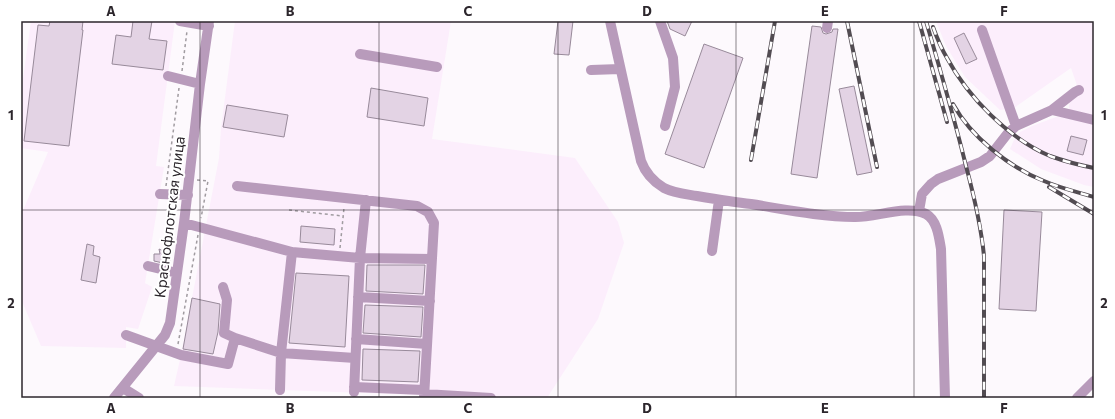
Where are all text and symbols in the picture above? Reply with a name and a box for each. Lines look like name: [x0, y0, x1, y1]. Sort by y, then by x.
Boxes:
text: A: [106, 3, 116, 19]
text: B: [286, 3, 295, 19]
text: C: [464, 3, 473, 19]
text: D: [642, 3, 652, 19]
text: E: [821, 3, 829, 19]
text: F: [1000, 3, 1008, 19]
text: 1: [8, 107, 14, 123]
text: 1: [1101, 107, 1107, 123]
street label: Краснофлотская улица: [150, 135, 188, 299]
text: 2: [7, 295, 15, 311]
text: 2: [1100, 295, 1108, 311]
text: A: [106, 400, 116, 416]
text: B: [286, 400, 295, 416]
text: C: [464, 400, 473, 416]
text: D: [642, 400, 652, 416]
text: E: [821, 400, 829, 416]
text: F: [1000, 400, 1008, 416]

